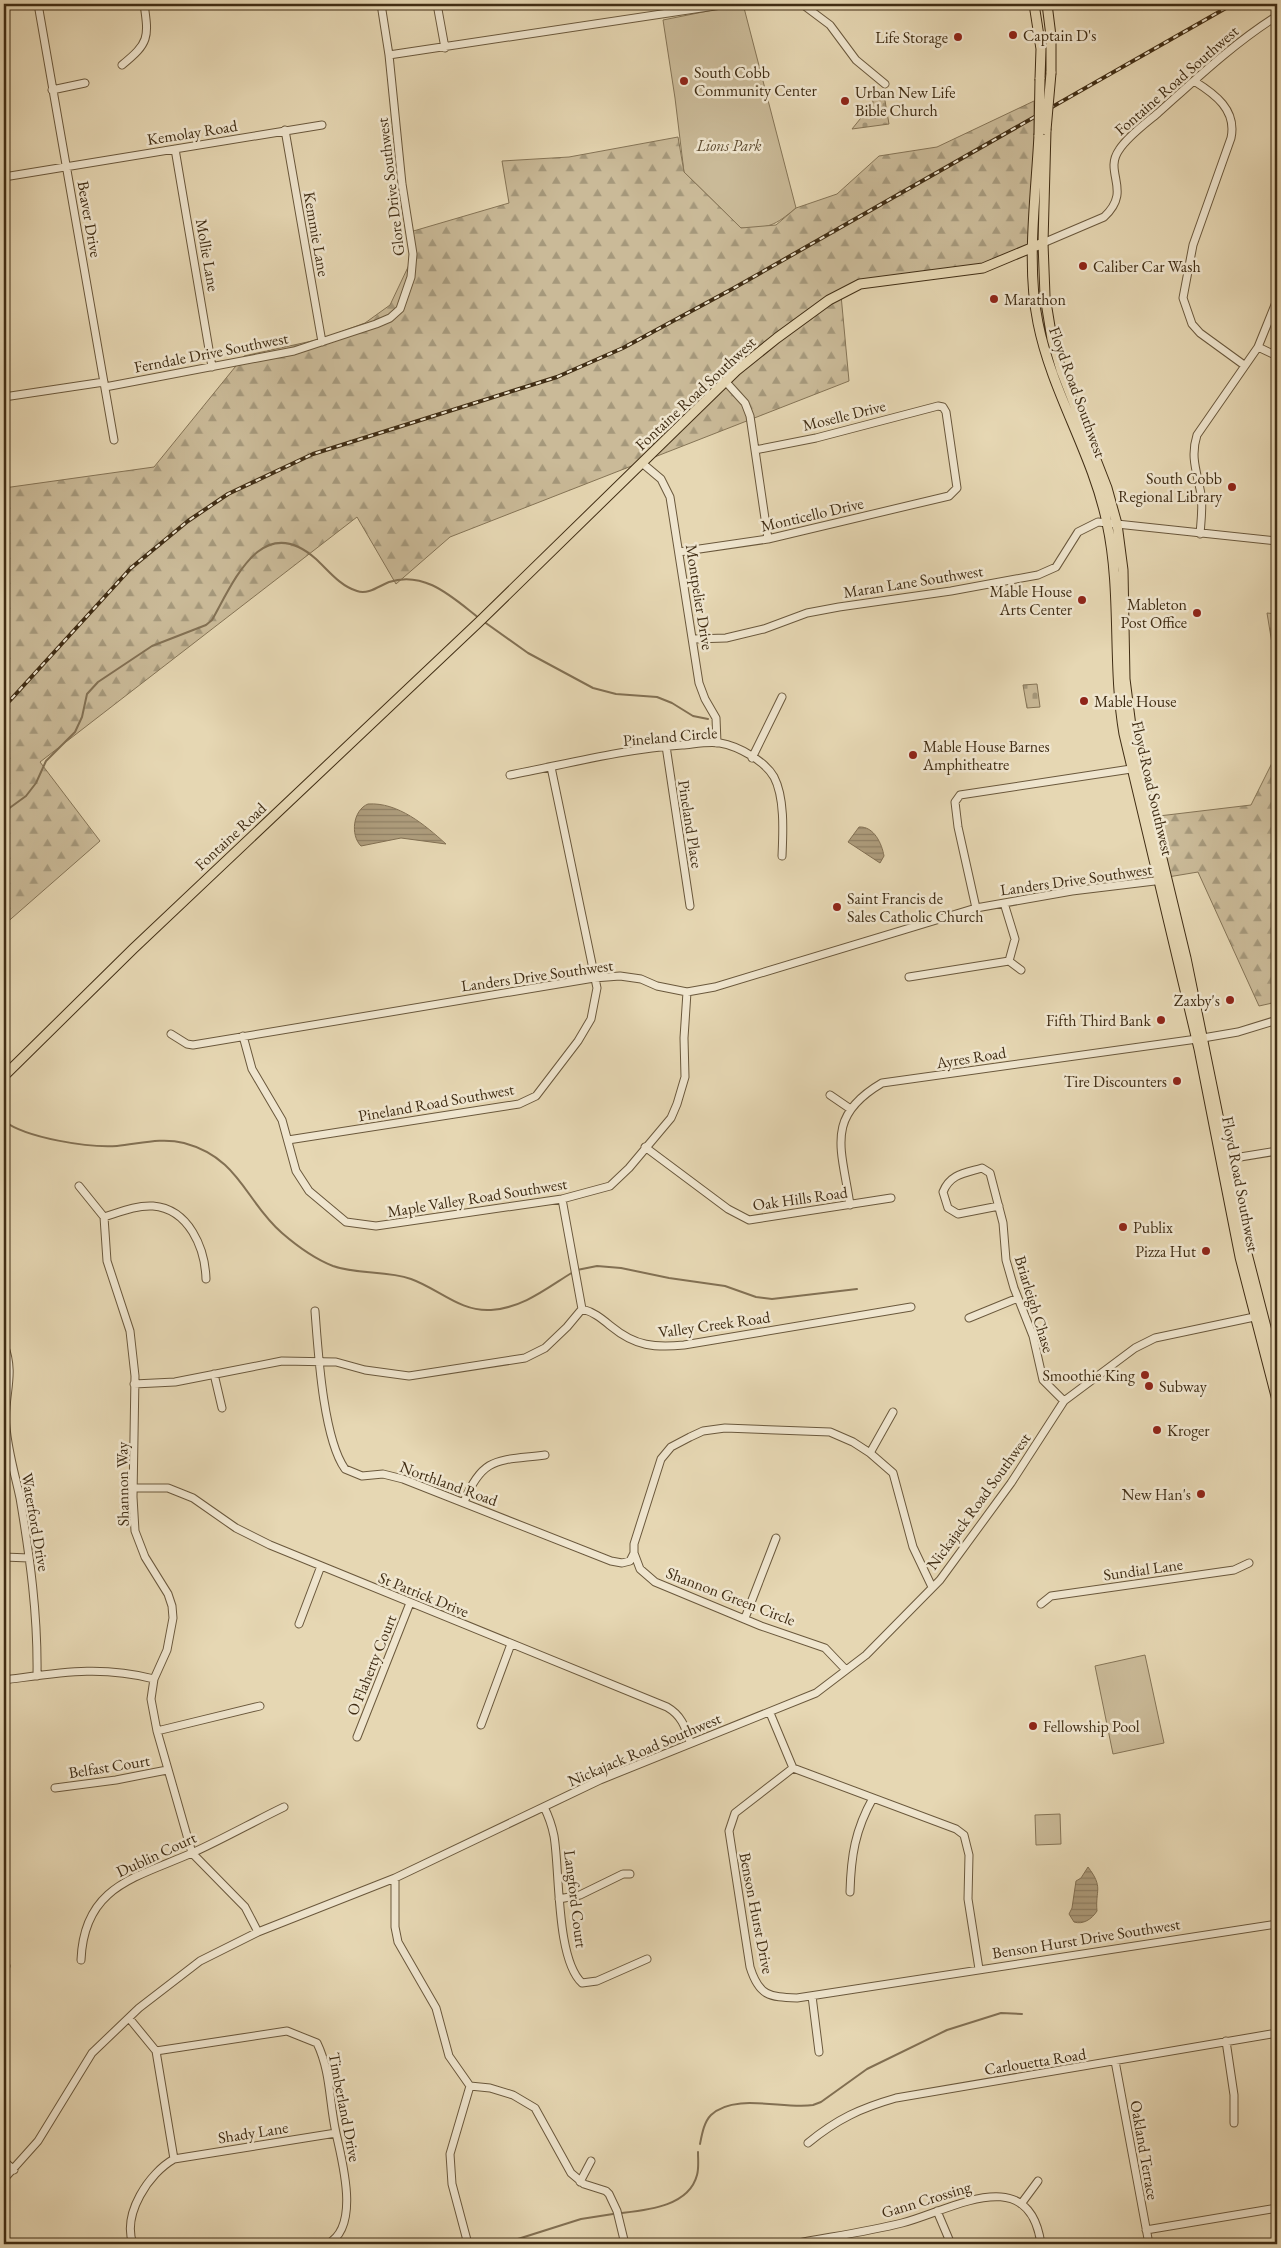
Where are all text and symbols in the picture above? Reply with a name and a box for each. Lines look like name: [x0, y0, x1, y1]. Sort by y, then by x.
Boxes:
street label: Fontaine Road Southwest: [1110, 21, 1243, 140]
place label: Captain D's: [1023, 25, 1096, 46]
place label: Life Storage: [875, 27, 948, 48]
marker: Captain D's: [1007, 29, 1019, 41]
marker: Life Storage: [952, 31, 964, 43]
place label: South Cobb Community Center: [694, 62, 818, 101]
marker: South Cobb Community Center: [678, 75, 690, 87]
place label: Urban New Life Bible Church: [855, 82, 955, 121]
marker: Urban New Life Bible Church: [839, 95, 851, 107]
street label: Kemolay Road: [145, 115, 240, 150]
street label: Glore Drive Southwest: [372, 117, 409, 257]
park label: Lions Park: [695, 135, 762, 156]
street label: Beaver Drive: [72, 179, 107, 259]
street label: Kemmie Lane: [299, 190, 334, 278]
street label: Mollie Lane: [191, 217, 224, 293]
place label: Caliber Car Wash: [1093, 256, 1201, 277]
marker: Caliber Car Wash: [1077, 260, 1089, 272]
place label: Marathon: [1004, 289, 1066, 310]
marker: Marathon: [988, 293, 1000, 305]
street label: Floyd Road Southwest: [1044, 324, 1111, 461]
street label: Ferndale Drive Southwest: [132, 327, 290, 378]
street label: Fontaine Road Southwest: [631, 332, 760, 455]
street label: Moselle Drive: [800, 395, 888, 436]
place label: South Cobb Regional Library: [1118, 468, 1223, 507]
marker: South Cobb Regional Library: [1226, 481, 1238, 493]
street label: Monticello Drive: [759, 492, 866, 537]
street label: Montpelier Drive: [681, 543, 718, 651]
street label: Maran Lane Southwest: [842, 560, 984, 603]
place label: Mable House Arts Center: [990, 581, 1073, 620]
marker: Mable House Arts Center: [1076, 594, 1088, 606]
place label: Mableton Post Office: [1121, 594, 1188, 633]
marker: Mableton Post Office: [1191, 607, 1203, 619]
place label: Mable House: [1094, 691, 1176, 712]
marker: Mable House: [1078, 695, 1090, 707]
street label: Floyd Road Southwest: [1127, 719, 1178, 858]
street label: Pineland Circle: [622, 722, 718, 751]
place label: Mable House Barnes Amphitheatre: [922, 736, 1050, 775]
marker: Mable House Barnes Amphitheatre: [907, 749, 919, 761]
street label: Pineland Place: [673, 779, 708, 870]
street label: Fontaine Road: [190, 797, 271, 875]
street label: Landers Drive Southwest: [999, 858, 1153, 901]
place label: Saint Francis de Sales Catholic Church: [847, 888, 984, 927]
marker: Saint Francis de Sales Catholic Church: [831, 901, 843, 913]
street label: Landers Drive Southwest: [460, 954, 614, 997]
place label: Zaxby's: [1174, 990, 1220, 1011]
marker: Zaxby's: [1224, 994, 1236, 1006]
place label: Fifth Third Bank: [1046, 1010, 1151, 1031]
marker: Fifth Third Bank: [1155, 1014, 1167, 1026]
street label: Ayres Road: [934, 1041, 1008, 1074]
place label: Tire Discounters: [1064, 1071, 1167, 1092]
marker: Tire Discounters: [1171, 1075, 1183, 1087]
street label: Pineland Road Southwest: [357, 1078, 516, 1127]
street label: Floyd Road Southwest: [1217, 1114, 1264, 1254]
street label: Maple Valley Road Southwest: [386, 1173, 569, 1222]
street label: Oak Hills Road: [751, 1181, 850, 1216]
place label: Publix: [1133, 1217, 1173, 1238]
marker: Publix: [1117, 1221, 1129, 1233]
place label: Pizza Hut: [1135, 1241, 1196, 1262]
marker: Pizza Hut: [1200, 1245, 1212, 1257]
street label: Briarleigh Chase: [1010, 1253, 1059, 1355]
street label: Valley Creek Road: [657, 1306, 772, 1343]
place label: Smoothie King: [1042, 1365, 1136, 1386]
marker: Smoothie King: [1139, 1369, 1151, 1381]
place label: Subway: [1159, 1376, 1208, 1397]
marker: Subway: [1143, 1380, 1155, 1392]
place label: Kroger: [1167, 1420, 1210, 1441]
marker: Kroger: [1151, 1424, 1163, 1436]
street label: Nickajack Road Southwest: [922, 1429, 1035, 1574]
street label: Shannon Way: [111, 1440, 134, 1527]
street label: Northland Road: [397, 1456, 502, 1511]
street label: Waterford Drive: [17, 1471, 54, 1573]
place label: New Han's: [1122, 1484, 1191, 1505]
marker: New Han's: [1195, 1488, 1207, 1500]
street label: Sundial Lane: [1102, 1554, 1184, 1585]
street label: Shannon Green Circle: [663, 1562, 798, 1631]
street label: St Patrick Drive: [375, 1567, 472, 1622]
street label: O Flaherty Court: [342, 1612, 401, 1719]
street label: Nickajack Road Southwest: [564, 1708, 724, 1791]
place label: Fellowship Pool: [1043, 1716, 1140, 1737]
marker: Fellowship Pool: [1027, 1720, 1039, 1732]
street label: Belfast Court: [67, 1750, 151, 1783]
street label: Dublin Court: [113, 1827, 200, 1882]
street label: Langford Court: [559, 1849, 592, 1949]
street label: Benson Hurst Drive: [734, 1851, 779, 1976]
street label: Benson Hurst Drive Southwest: [991, 1913, 1182, 1964]
street label: Carlouetta Road: [983, 2043, 1088, 2080]
street label: Timberland Drive: [324, 2051, 365, 2164]
street label: Oakland Terrace: [1125, 2099, 1164, 2202]
street label: Shady Lane: [216, 2117, 290, 2148]
street label: Gann Crossing: [879, 2176, 974, 2223]

